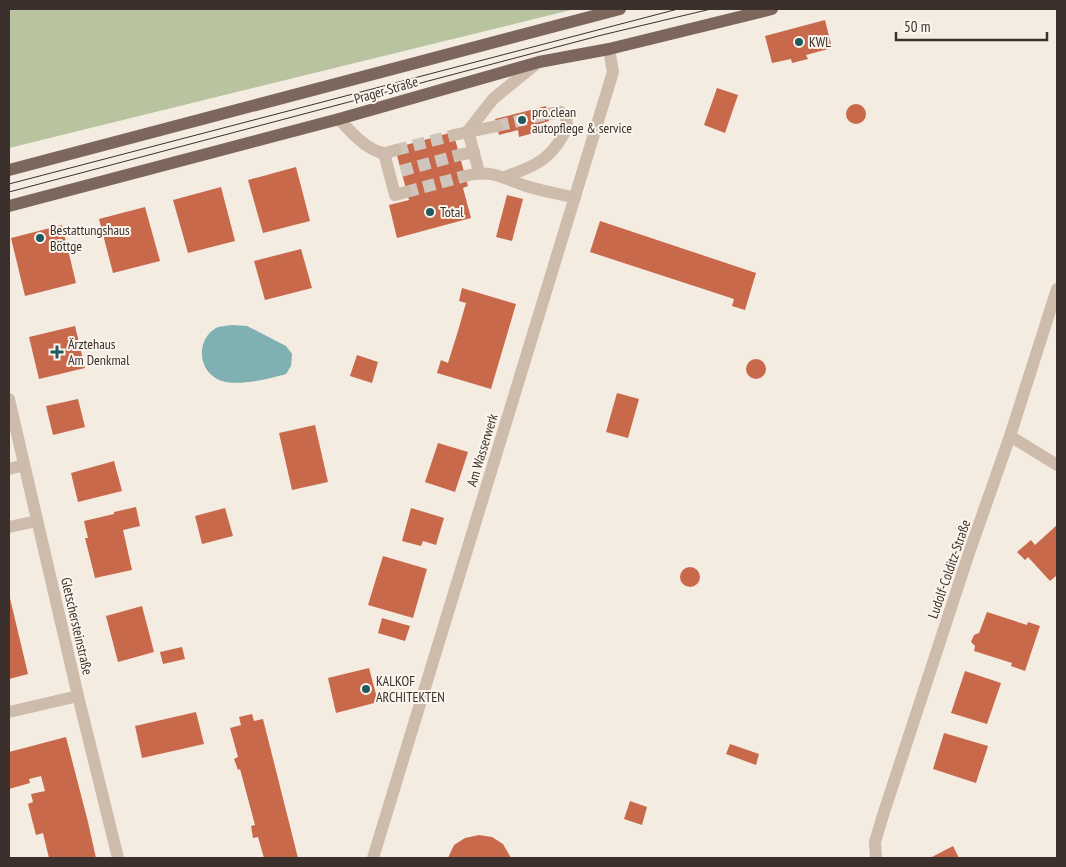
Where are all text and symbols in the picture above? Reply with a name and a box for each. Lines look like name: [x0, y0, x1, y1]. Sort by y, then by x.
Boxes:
scale bar: [896, 10, 1047, 42]
text: 50 m: [904, 17, 930, 36]
place label: KWL: [809, 33, 831, 51]
marker: KWL: [793, 36, 805, 48]
street label: Prager Straße: [352, 72, 420, 108]
place label: pro.clean autopflege & service: [532, 103, 632, 137]
marker: pro.clean autopflege & service: [516, 114, 528, 126]
place label: Total: [440, 203, 464, 221]
marker: Total: [424, 206, 436, 218]
place label: Bestattungshaus Böttge: [50, 221, 130, 255]
marker: Bestattungshaus Böttge: [34, 232, 46, 244]
place label: Ärztehaus Am Denkmal: [68, 335, 130, 369]
marker: Ärztehaus Am Denkmal: [50, 345, 64, 359]
street label: Am Wasserwerk: [462, 411, 502, 489]
street label: Ludolf-Colditz-Straße: [924, 517, 974, 621]
street label: Gletschersteinstraße: [57, 576, 97, 677]
place label: KALKOF ARCHITEKTEN: [376, 672, 445, 706]
marker: KALKOF ARCHITEKTEN: [360, 683, 372, 695]

